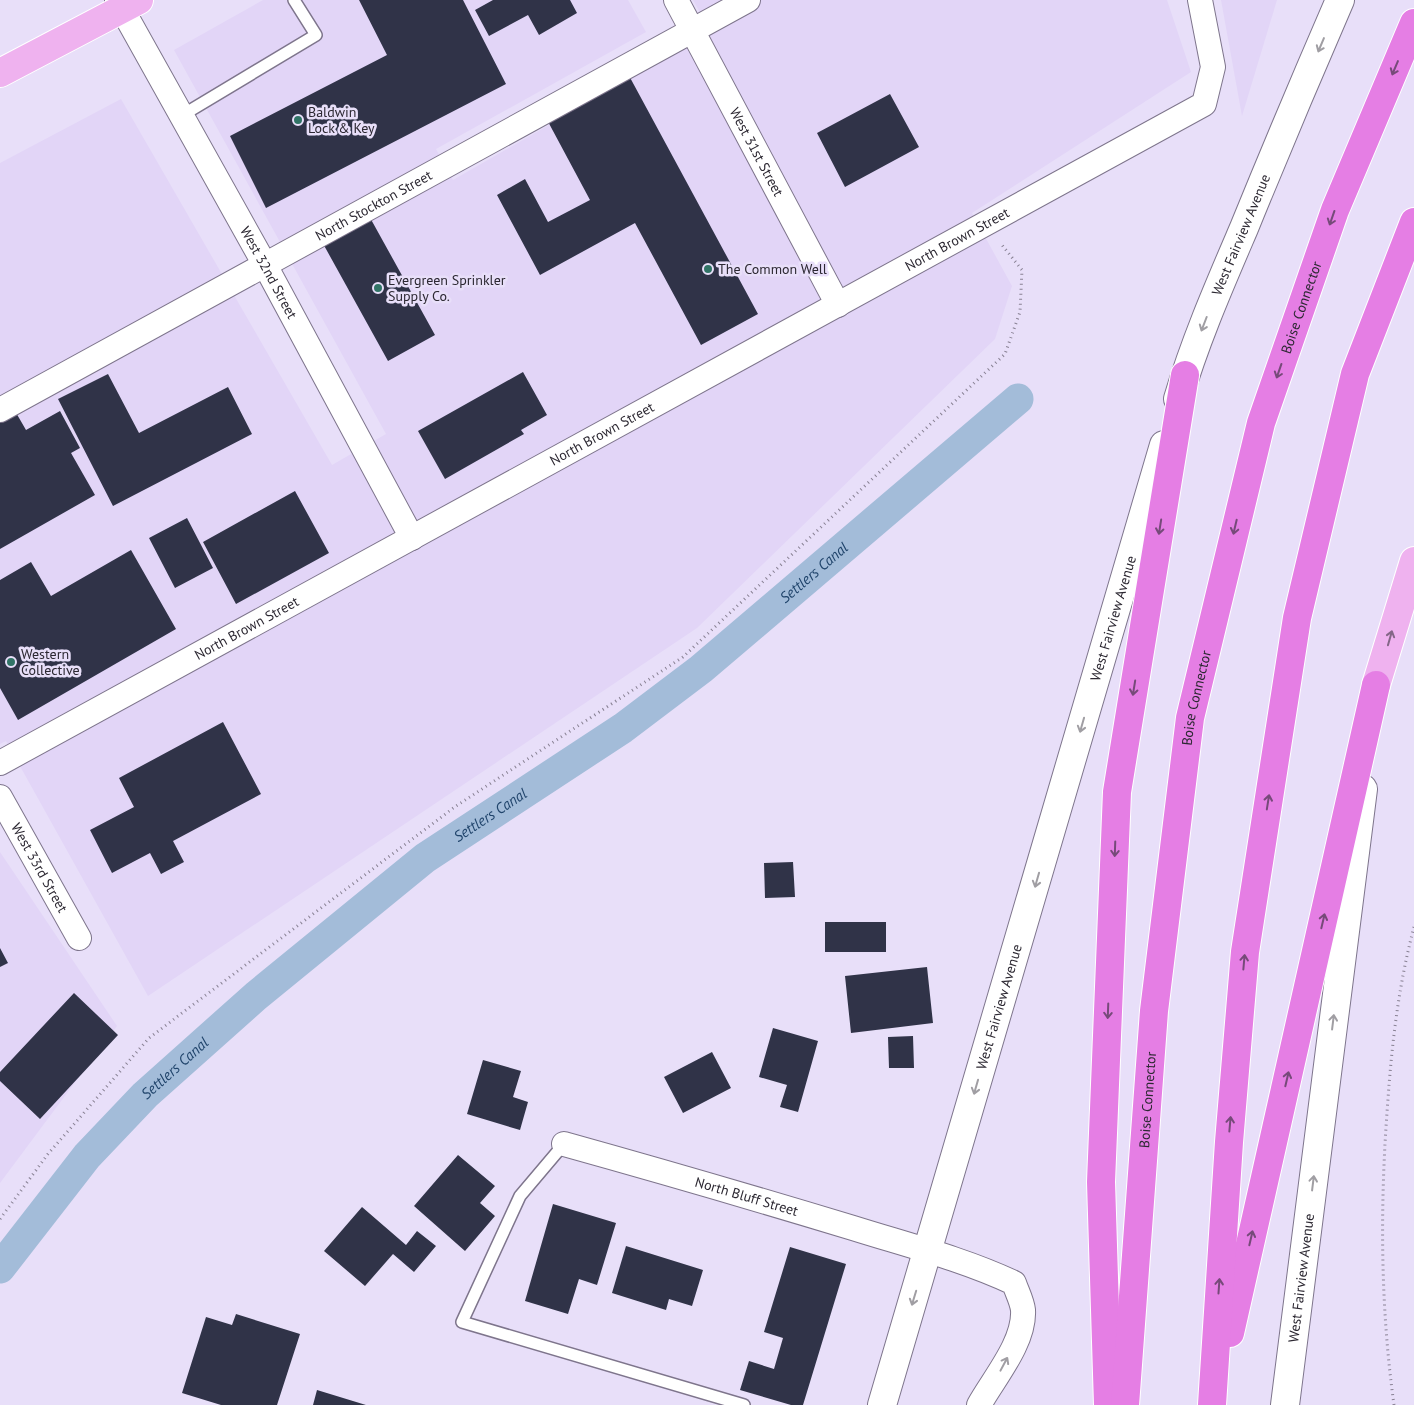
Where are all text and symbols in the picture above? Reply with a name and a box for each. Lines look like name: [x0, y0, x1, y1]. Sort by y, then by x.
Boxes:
one-way arrow: [1315, 37, 1325, 52]
one-way arrow: [1390, 60, 1399, 75]
place label: Baldwin Lock & Key: [308, 103, 375, 137]
street label: West 31st Street: [726, 104, 788, 200]
marker: Baldwin Lock & Key: [292, 114, 304, 126]
street label: North Stockton Street: [312, 166, 435, 244]
street label: West Fairview Avenue: [1207, 171, 1274, 298]
street label: North Brown Street: [902, 203, 1013, 275]
one-way arrow: [1327, 209, 1337, 225]
street label: West 32nd Street: [236, 223, 301, 322]
street label: Boise Connector: [1277, 259, 1326, 356]
place label: The Common Well: [718, 260, 827, 278]
marker: The Common Well: [702, 263, 714, 275]
place label: Evergreen Sprinkler Supply Co.: [388, 271, 506, 305]
marker: Evergreen Sprinkler Supply Co.: [372, 282, 384, 294]
one-way arrow: [1199, 316, 1209, 331]
one-way arrow: [1274, 363, 1283, 378]
street label: North Brown Street: [546, 398, 657, 469]
one-way arrow: [1155, 519, 1165, 535]
one-way arrow: [1230, 519, 1240, 535]
water label: Settlers Canal: [776, 538, 852, 607]
street label: West Fairview Avenue: [1086, 553, 1140, 683]
street label: North Brown Street: [191, 592, 302, 664]
one-way arrow: [1386, 630, 1396, 646]
place label: Western Collective: [21, 645, 80, 679]
street label: Boise Connector: [1178, 648, 1215, 747]
marker: Western Collective: [5, 656, 17, 668]
one-way arrow: [1129, 679, 1139, 695]
one-way arrow: [1077, 716, 1087, 732]
water label: Settlers Canal: [450, 784, 530, 846]
one-way arrow: [1264, 794, 1274, 810]
street label: West 33rd Street: [7, 820, 72, 916]
one-way arrow: [1110, 840, 1120, 857]
one-way arrow: [1031, 872, 1041, 888]
one-way arrow: [1319, 913, 1328, 929]
street label: West Fairview Avenue: [972, 942, 1026, 1072]
one-way arrow: [1240, 955, 1249, 971]
one-way arrow: [1104, 1003, 1113, 1019]
one-way arrow: [1328, 1014, 1338, 1030]
water label: Settlers Canal: [137, 1033, 212, 1103]
street label: Boise Connector: [1135, 1051, 1160, 1149]
one-way arrow: [1283, 1072, 1292, 1088]
one-way arrow: [971, 1078, 981, 1094]
one-way arrow: [1225, 1117, 1235, 1133]
street label: North Bluff Street: [693, 1173, 801, 1220]
one-way arrow: [1308, 1175, 1318, 1191]
street label: West Fairview Avenue: [1284, 1212, 1318, 1344]
one-way arrow: [1247, 1230, 1256, 1246]
one-way arrow: [1215, 1279, 1224, 1295]
one-way arrow: [909, 1289, 919, 1305]
one-way arrow: [999, 1356, 1009, 1371]

